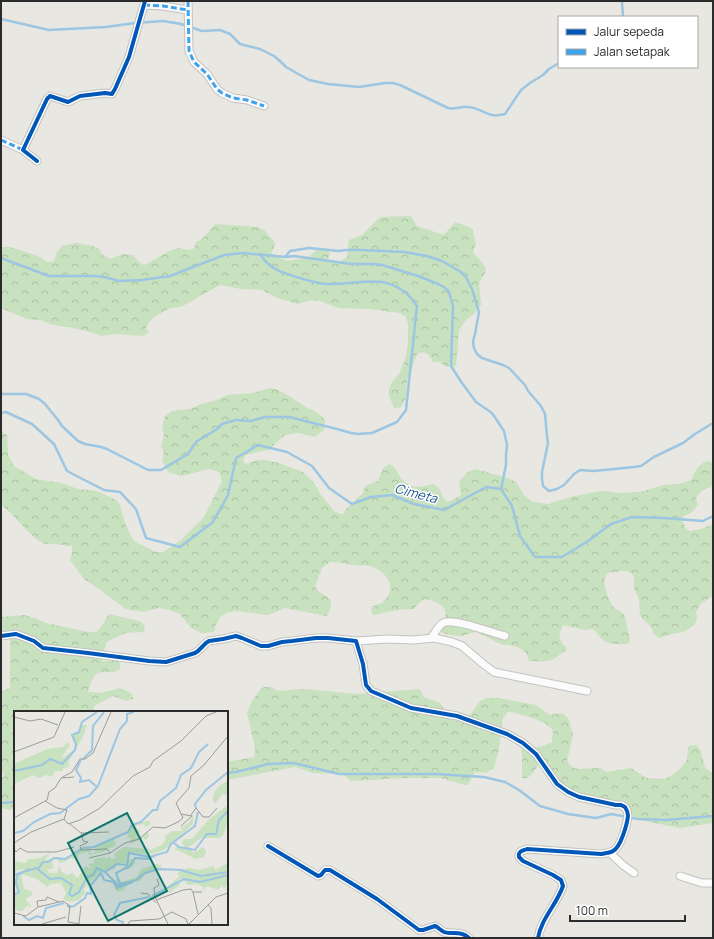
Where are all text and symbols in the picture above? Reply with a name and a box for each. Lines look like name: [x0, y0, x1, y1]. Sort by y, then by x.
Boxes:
legend: [558, 16, 698, 68]
text: Jalur sepeda: [594, 23, 664, 40]
text: Jalan setapak: [594, 43, 671, 60]
water label: Cimeta: [393, 479, 440, 508]
inset map: [14, 711, 228, 925]
scale bar: [570, 897, 685, 923]
text: 100 m: [576, 902, 608, 919]

